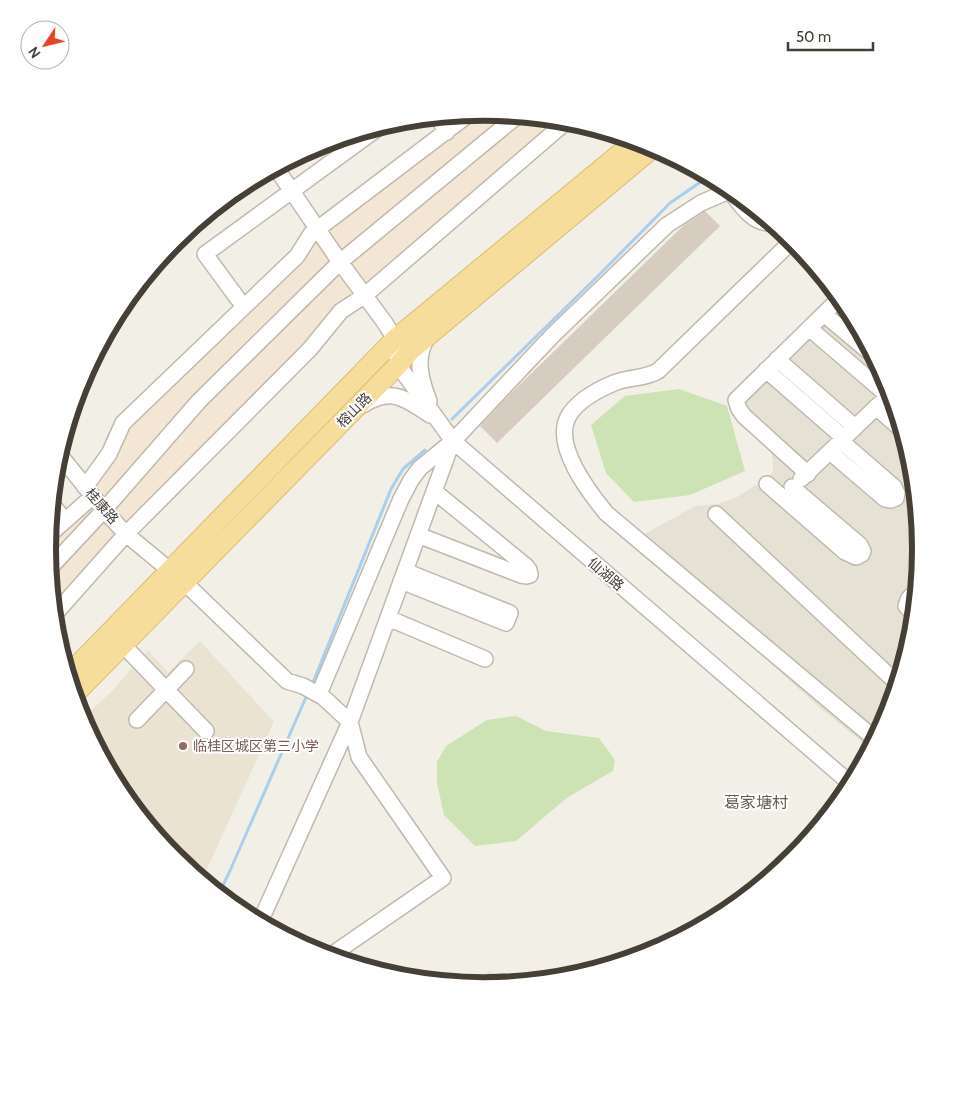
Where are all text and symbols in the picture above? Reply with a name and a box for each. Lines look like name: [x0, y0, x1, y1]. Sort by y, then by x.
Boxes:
north arrow: [20, 20, 70, 70]
scale bar: [788, 20, 873, 52]
text: 50 m: [796, 28, 831, 46]
text: N: [24, 43, 45, 62]
street label: 榕山路: [333, 389, 375, 431]
street label: 桂康路: [81, 484, 123, 528]
street label: 仙湖路: [584, 553, 628, 595]
place label: 临桂区城区第三小学: [193, 737, 319, 755]
marker: 临桂区城区第三小学: [177, 740, 189, 752]
district label: 葛家塘村: [724, 793, 788, 812]

